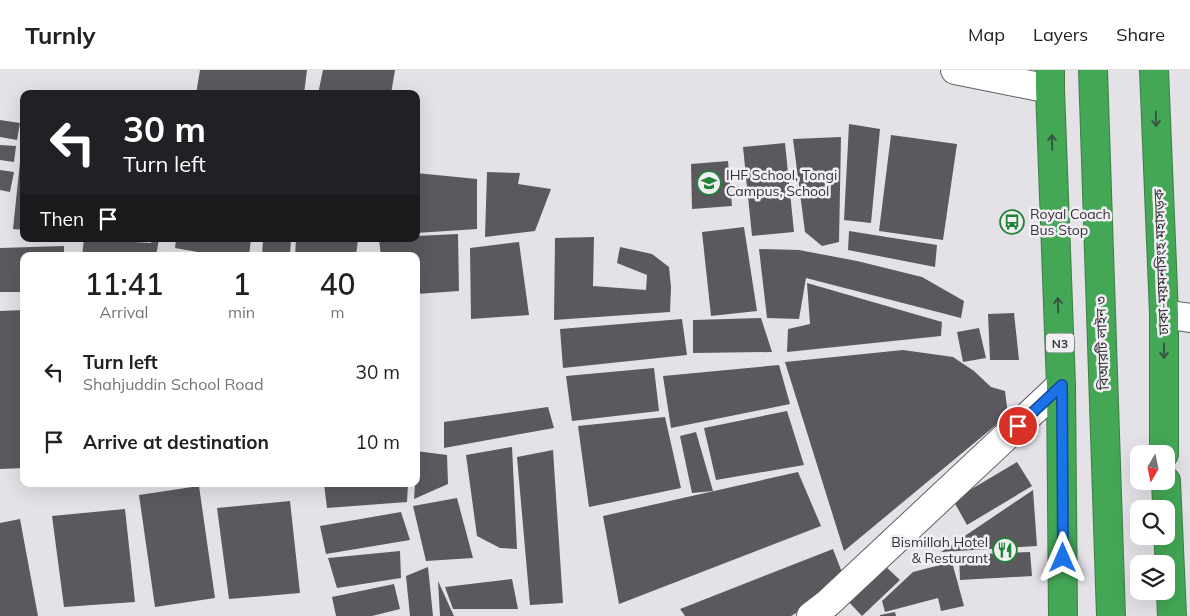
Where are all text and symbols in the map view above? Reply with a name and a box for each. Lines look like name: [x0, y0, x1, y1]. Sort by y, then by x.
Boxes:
text: Turnly: [25, 20, 96, 50]
text: Map: [968, 23, 1005, 46]
text: Layers: [1033, 23, 1088, 46]
text: Share: [1116, 23, 1165, 46]
text: 30 m: [123, 107, 206, 151]
icon: left: [40, 110, 105, 175]
one-way arrow: [1151, 110, 1160, 126]
one-way arrow: [1047, 135, 1056, 151]
text: Turn left: [123, 150, 206, 178]
place label: IHF School, Tongi Campus, School: [726, 166, 837, 200]
school or university icon: IHF School, Tongi Campus, School: [696, 170, 722, 196]
street label: ঢাকা-ময়মনসিংহ মহাসড়ক: [1149, 188, 1173, 336]
icon: arrive: [94, 205, 122, 233]
place label: Royal Coach Bus Stop: [1030, 205, 1111, 239]
text: Then: [40, 207, 84, 231]
bus stop icon: Royal Coach Bus Stop: [999, 209, 1025, 235]
text: 11:41: [84, 265, 164, 303]
text: 1: [233, 265, 251, 303]
text: 40: [320, 265, 356, 303]
street label: বিআরটি লাইন ৩: [1091, 296, 1113, 391]
one-way arrow: [1054, 297, 1063, 313]
text: Arrival: [100, 302, 148, 322]
text: min: [228, 302, 255, 322]
text: m: [331, 302, 345, 322]
road number: N3: [1046, 334, 1074, 352]
one-way arrow: [1159, 342, 1169, 359]
text: Turn left: [83, 350, 158, 374]
icon: left: [40, 358, 68, 386]
text: 30 m: [356, 360, 400, 384]
text: Shahjuddin School Road: [83, 374, 264, 394]
pin: [997, 405, 1039, 447]
icon: arrive: [1004, 412, 1032, 440]
icon: arrive: [40, 428, 68, 456]
text: Arrive at destination: [83, 430, 269, 454]
text: 10 m: [356, 430, 400, 454]
north arrow: [1130, 445, 1175, 490]
map controls: [1130, 445, 1175, 600]
button: search: [1130, 500, 1175, 545]
position arrow: [1036, 531, 1088, 583]
place label: Bismillah Hotel & Resturant: [891, 533, 988, 567]
restaurant icon: Bismillah Hotel & Resturant: [992, 537, 1018, 563]
button: layers: [1130, 555, 1175, 600]

